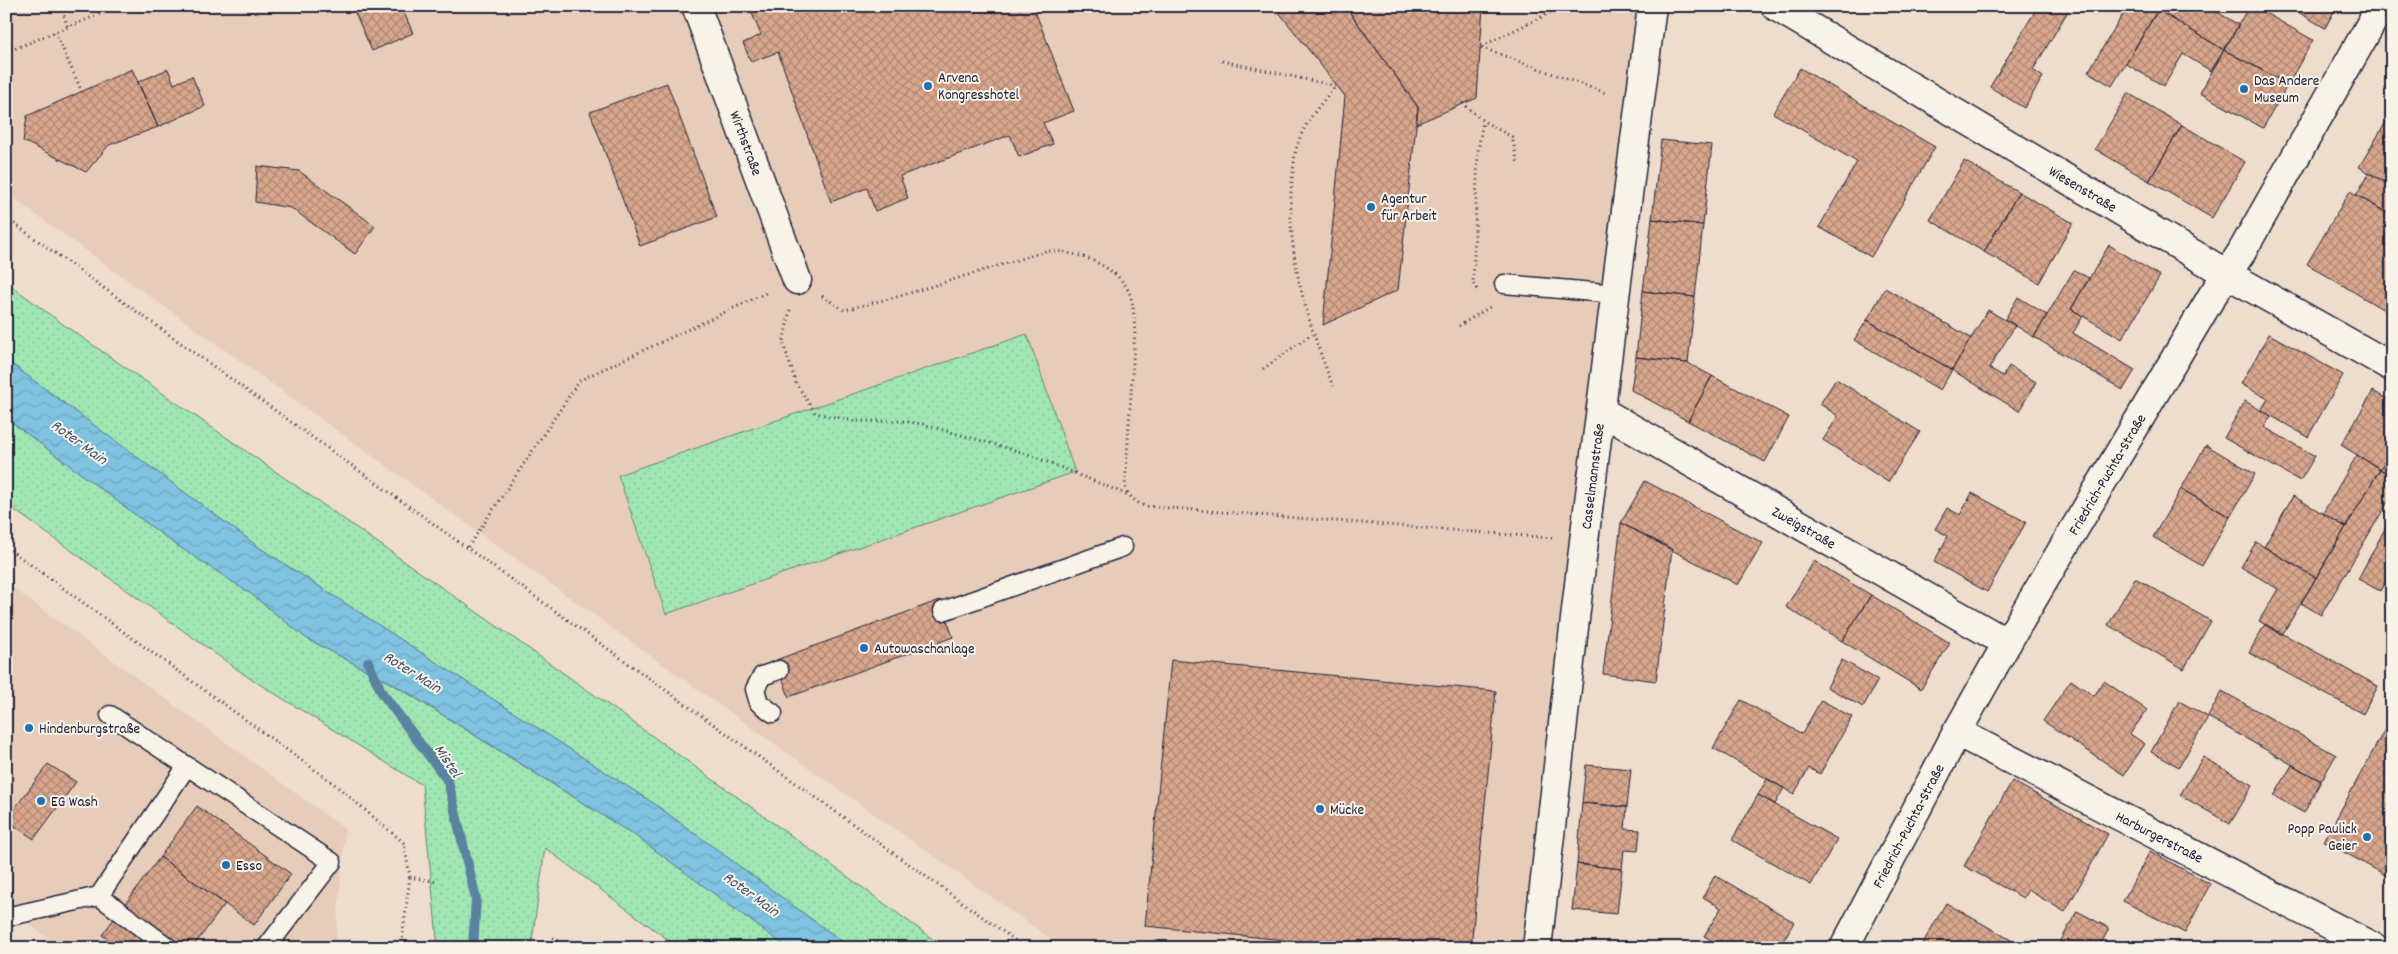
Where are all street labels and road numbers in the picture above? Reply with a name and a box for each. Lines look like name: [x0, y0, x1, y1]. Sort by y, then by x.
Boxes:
street label: Wirthstraße: [723, 108, 767, 180]
street label: Wiesenstraße: [2044, 161, 2121, 219]
street label: Friedrich-Puchta-Straße: [2064, 410, 2153, 540]
street label: Casselmannstraße: [1577, 422, 1612, 531]
street label: Zweigstraße: [1767, 502, 1840, 556]
street label: Friedrich-Puchta-Straße: [1868, 760, 1952, 893]
street label: Harburgerstraße: [2111, 807, 2207, 870]

